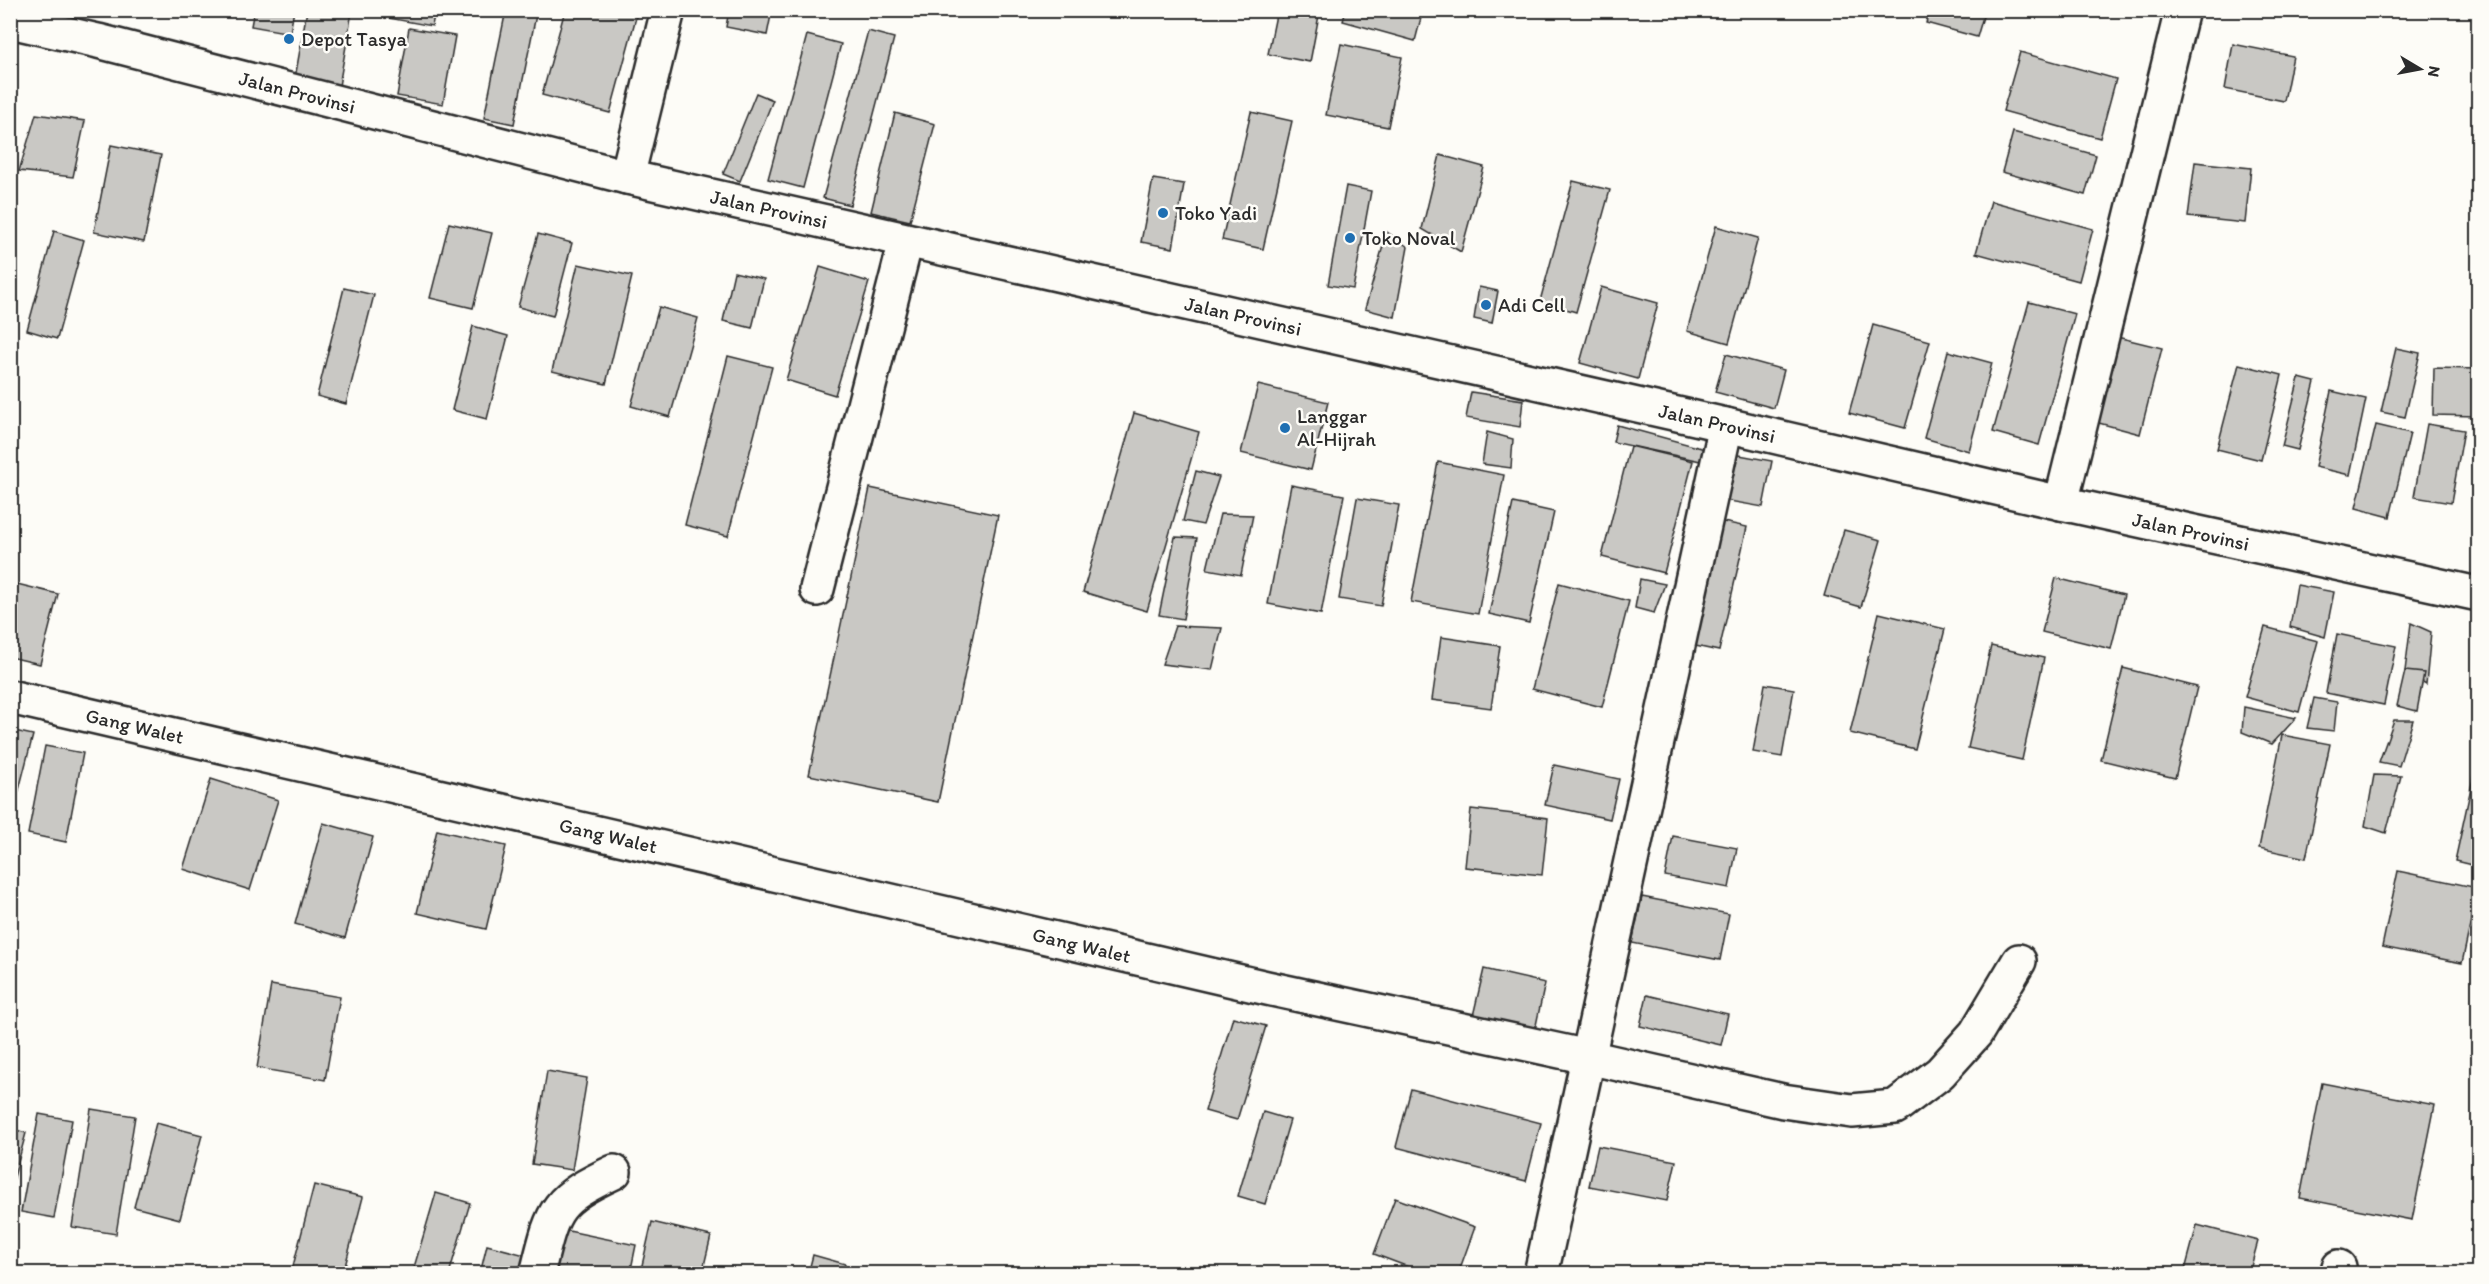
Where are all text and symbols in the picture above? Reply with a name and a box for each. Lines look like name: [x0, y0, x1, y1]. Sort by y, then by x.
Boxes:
place label: Depot Tasya: [301, 27, 407, 51]
marker: Depot Tasya: [282, 32, 296, 46]
north arrow: [2390, 39, 2450, 99]
text: N: [2424, 65, 2445, 78]
street label: Jalan Provinsi: [237, 66, 358, 119]
street label: Jalan Provinsi: [708, 184, 830, 234]
place label: Toko Yadi: [1175, 201, 1257, 225]
marker: Toko Yadi: [1156, 206, 1170, 220]
place label: Toko Noval: [1362, 226, 1456, 250]
marker: Toko Noval: [1343, 231, 1357, 245]
street label: Jalan Provinsi: [1182, 291, 1304, 341]
place label: Adi Cell: [1498, 293, 1565, 317]
marker: Adi Cell: [1479, 298, 1493, 312]
street label: Jalan Provinsi: [1656, 398, 1778, 448]
place label: Langgar Al-Hijrah: [1297, 404, 1376, 451]
marker: Langgar Al-Hijrah: [1278, 421, 1292, 435]
street label: Jalan Provinsi: [2130, 507, 2252, 556]
street label: Gang Walet: [83, 703, 186, 749]
street label: Gang Walet: [557, 813, 660, 858]
street label: Gang Walet: [1030, 922, 1133, 968]

